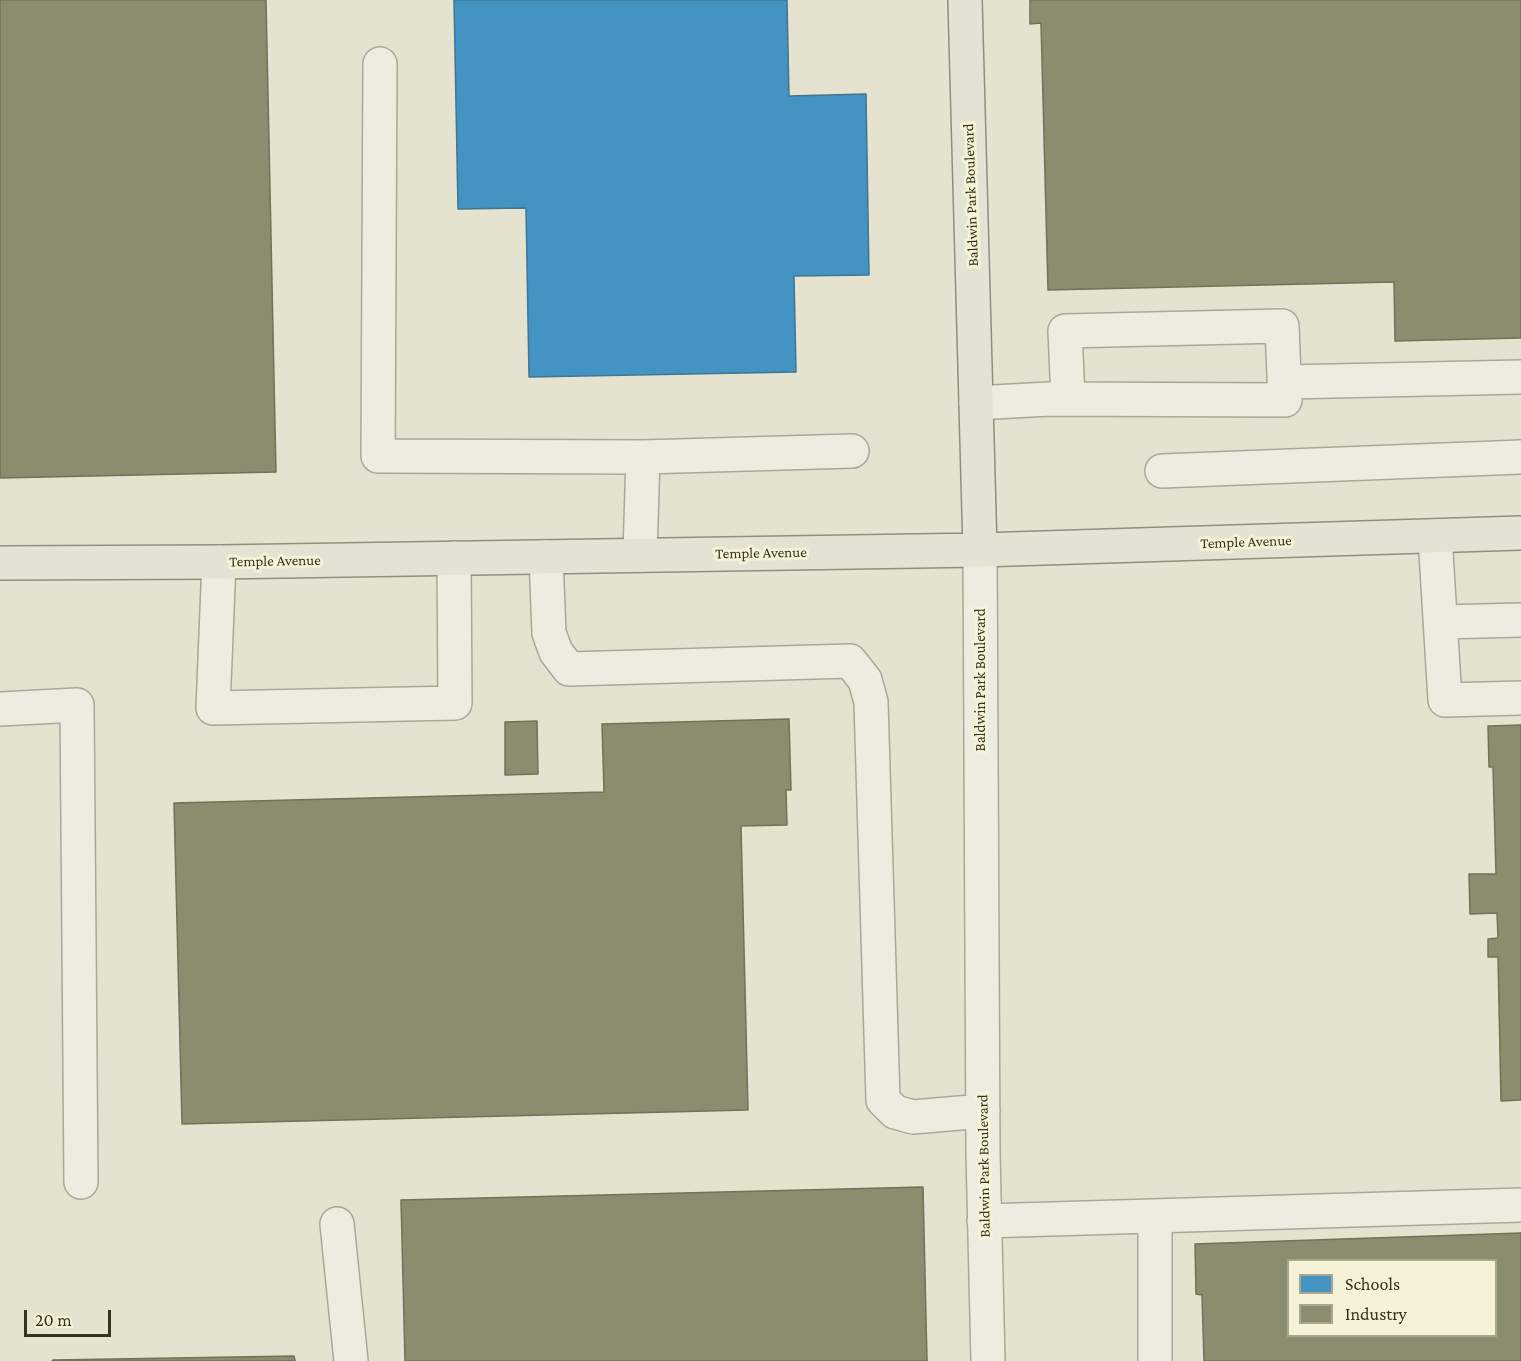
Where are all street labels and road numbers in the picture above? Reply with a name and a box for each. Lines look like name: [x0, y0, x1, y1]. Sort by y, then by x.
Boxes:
street label: Baldwin Park Boulevard: [960, 123, 982, 267]
street label: Temple Avenue: [1200, 531, 1292, 553]
street label: Temple Avenue: [715, 543, 807, 563]
street label: Temple Avenue: [229, 551, 321, 571]
street label: Baldwin Park Boulevard: [971, 608, 989, 752]
street label: Baldwin Park Boulevard: [974, 1094, 994, 1238]

